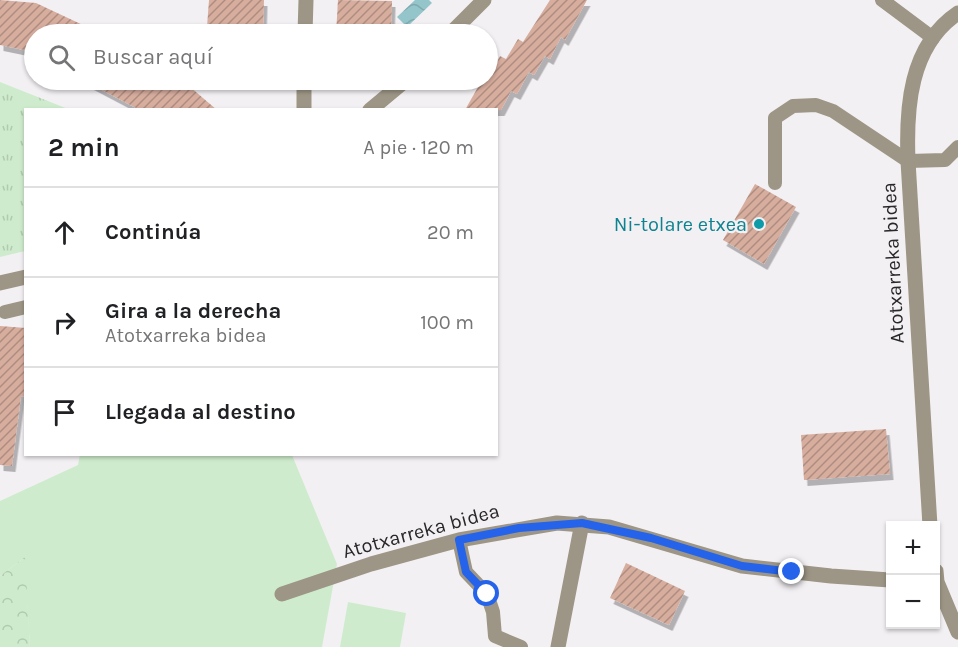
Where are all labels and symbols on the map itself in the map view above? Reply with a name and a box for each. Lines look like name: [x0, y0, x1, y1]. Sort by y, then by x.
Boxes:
street label: Atotxarreka bidea: [877, 182, 909, 344]
place label: Ni-tolare etxea: [614, 213, 747, 236]
marker: Ni-tolare etxea: [752, 217, 766, 231]
street label: Atotxarreka bidea: [340, 499, 502, 563]
route end: [778, 558, 804, 584]
route start: [473, 580, 499, 606]

